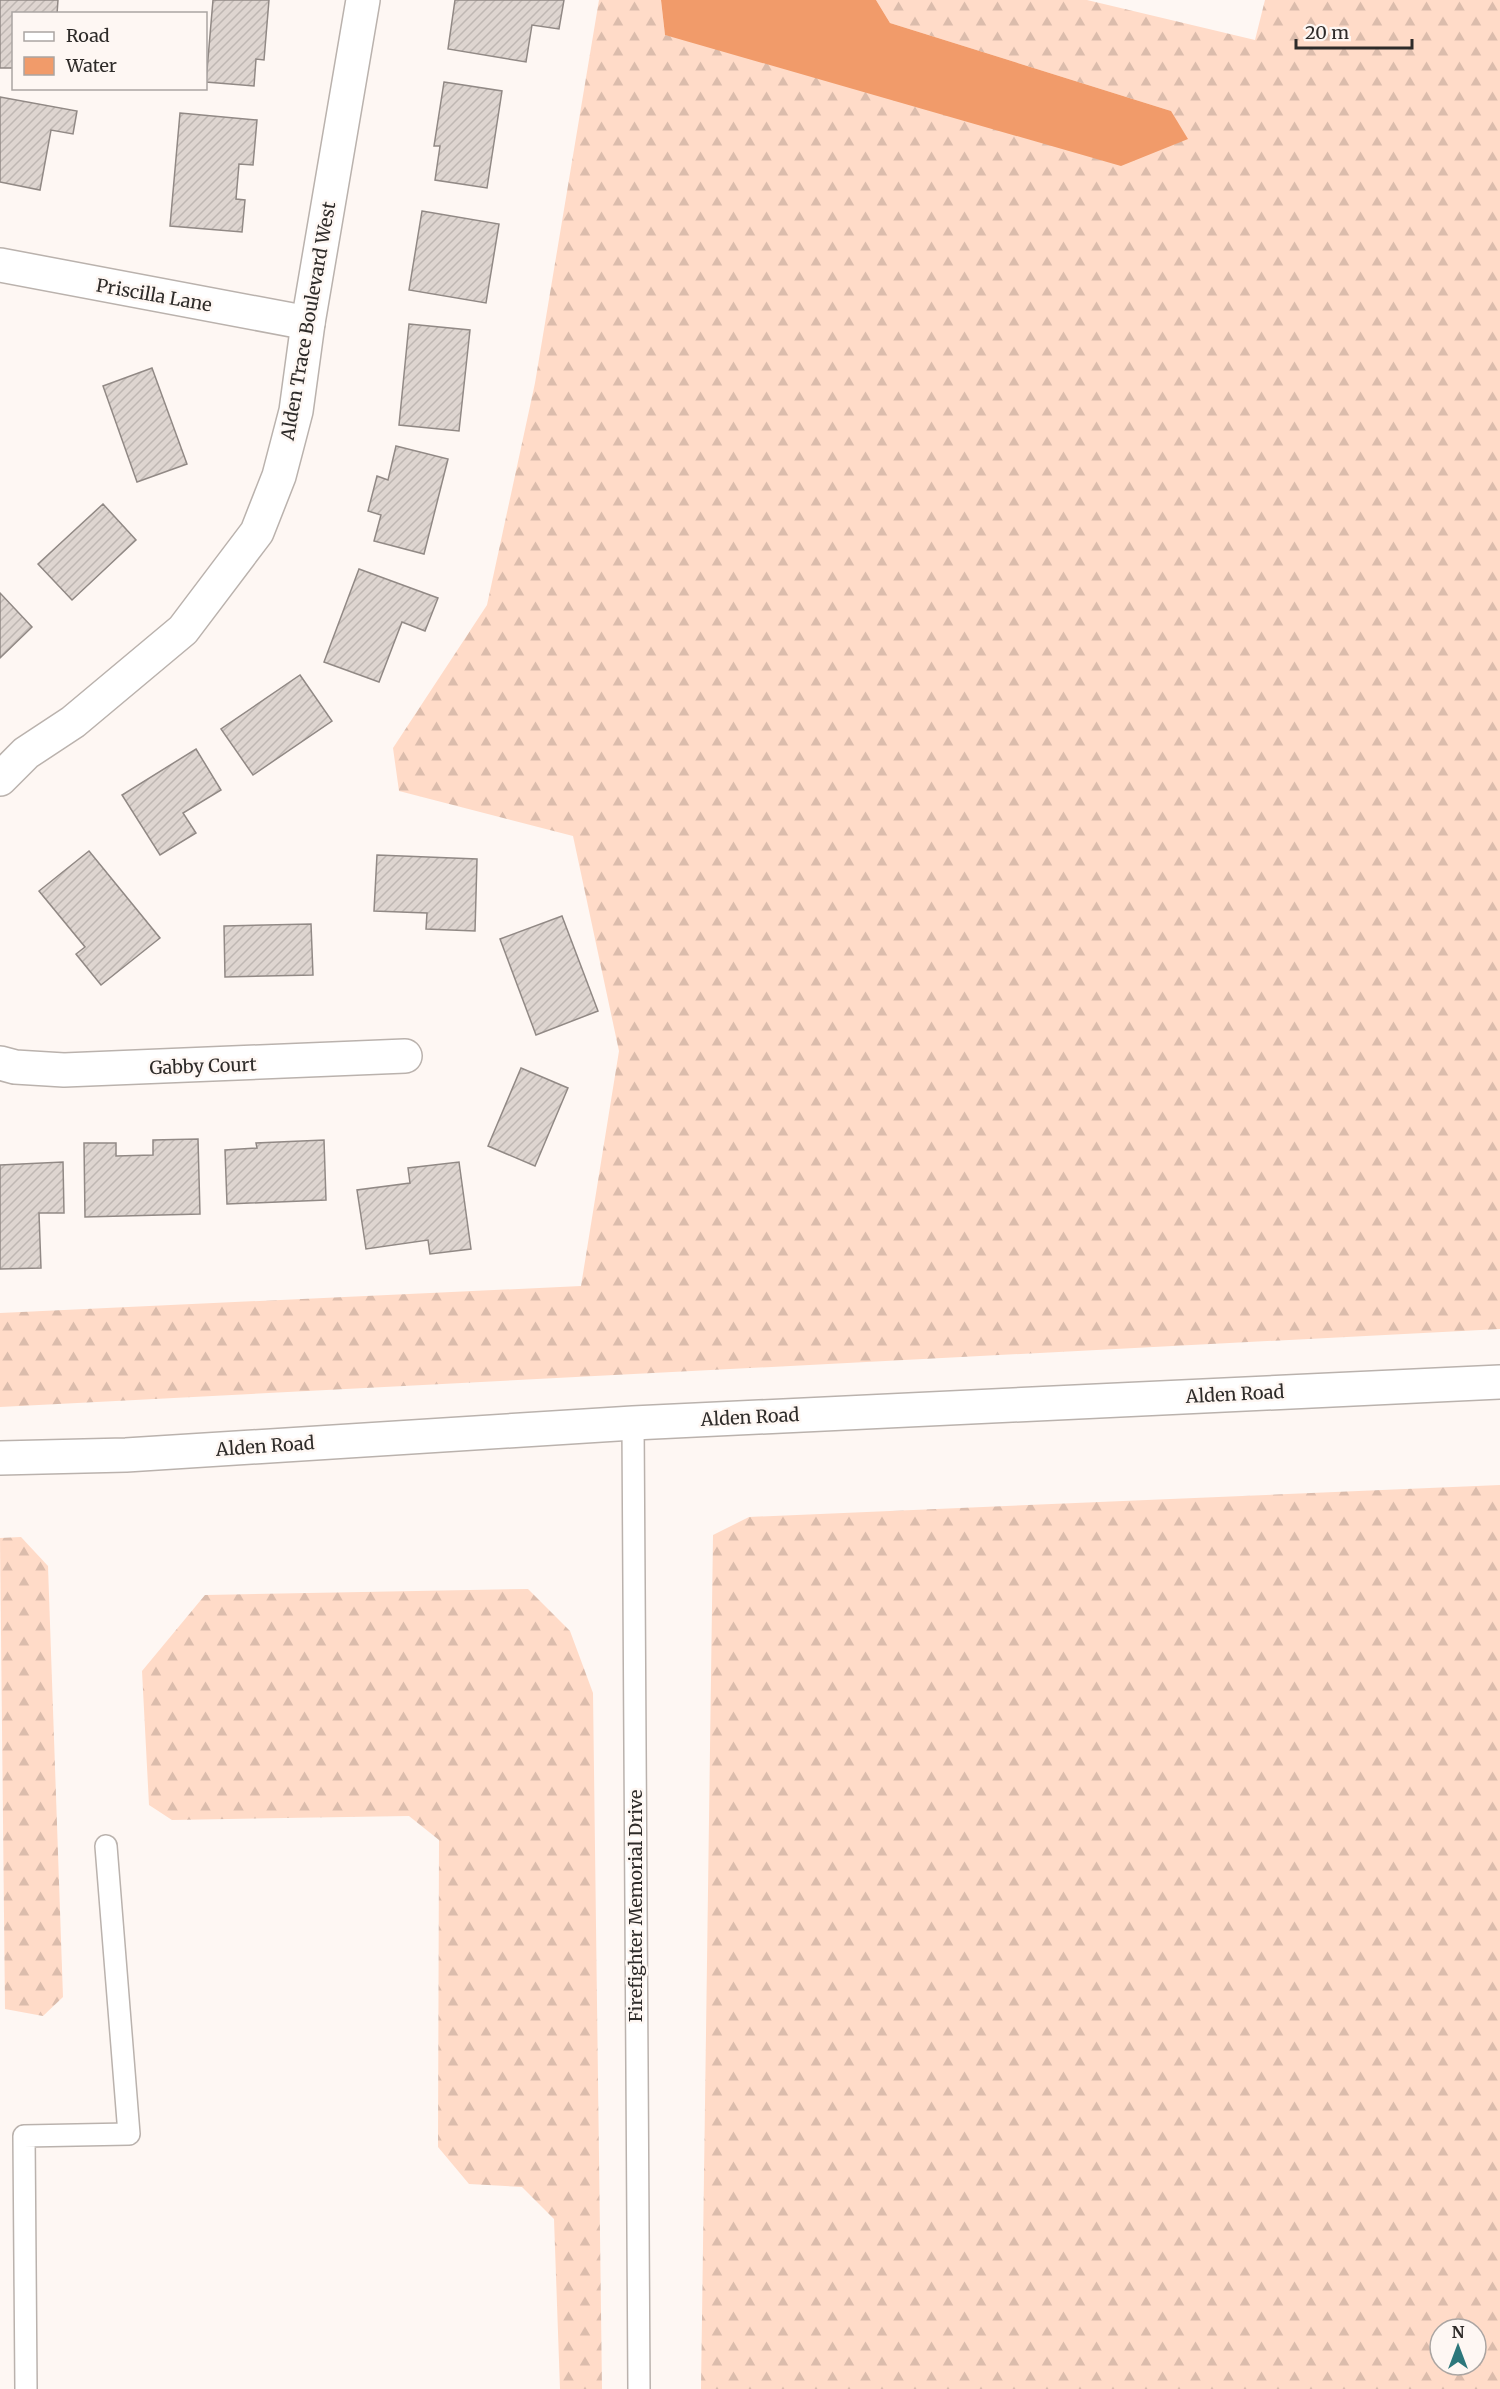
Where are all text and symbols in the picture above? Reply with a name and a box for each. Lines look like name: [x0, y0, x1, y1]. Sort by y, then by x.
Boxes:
legend: [12, 12, 207, 90]
scale bar: [1296, 12, 1412, 50]
text: 20 m: [1305, 21, 1349, 44]
text: Road: [66, 24, 110, 47]
text: Water: [65, 54, 117, 77]
street label: Alden Trace Boulevard West: [275, 200, 340, 443]
street label: Priscilla Lane: [94, 274, 214, 316]
street label: Gabby Court: [149, 1053, 257, 1079]
street label: Alden Road: [1184, 1380, 1285, 1408]
street label: Alden Road: [699, 1403, 800, 1431]
street label: Alden Road: [214, 1431, 315, 1461]
street label: Firefighter Memorial Drive: [624, 1790, 647, 2022]
north arrow: [1428, 2317, 1488, 2377]
text: N: [1452, 2322, 1465, 2342]

